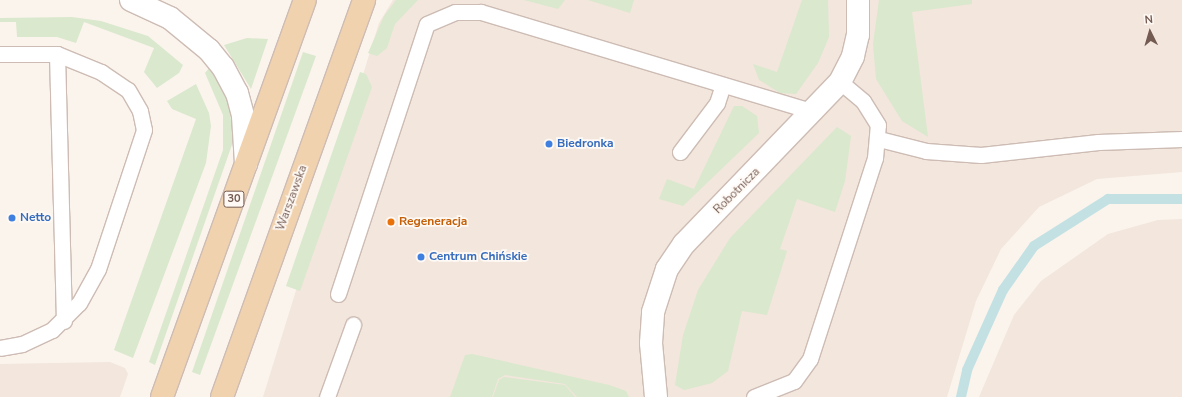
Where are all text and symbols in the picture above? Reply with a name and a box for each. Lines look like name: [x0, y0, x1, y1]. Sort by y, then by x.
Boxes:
north arrow: [1130, 12, 1170, 52]
text: N: [1144, 12, 1154, 27]
place label: Biedronka: [557, 137, 613, 151]
marker: Biedronka: [544, 139, 554, 149]
street label: Warszawska: [273, 163, 311, 233]
street label: Robotnicza: [711, 165, 763, 217]
road number: 30: [223, 190, 245, 208]
place label: Netto: [20, 211, 51, 225]
marker: Netto: [7, 213, 17, 223]
place label: Regeneracja: [399, 215, 467, 229]
marker: Regeneracja: [386, 217, 396, 227]
place label: Centrum Chińskie: [429, 250, 527, 264]
marker: Centrum Chińskie: [416, 252, 426, 262]

